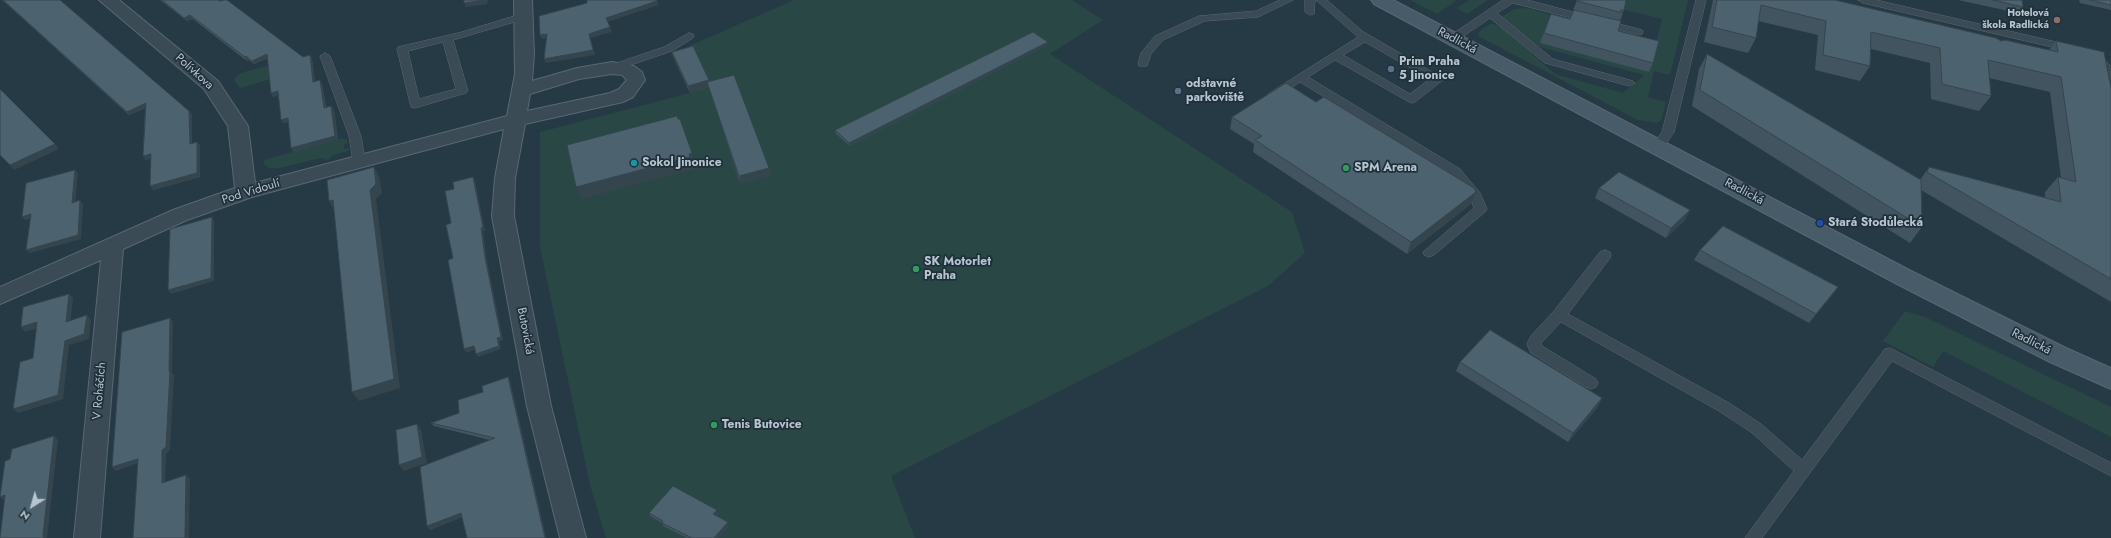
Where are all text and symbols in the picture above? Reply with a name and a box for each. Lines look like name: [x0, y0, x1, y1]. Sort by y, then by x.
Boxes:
place label: Hotelová škola Radlická: [1982, 8, 2049, 32]
marker: Hotelová škola Radlická: [2052, 15, 2062, 25]
street label: Radlická: [1435, 25, 1479, 57]
street label: Polívkova: [172, 51, 216, 93]
place label: Prim Praha 5 Jinonice: [1399, 55, 1460, 83]
marker: Prim Praha 5 Jinonice: [1386, 64, 1396, 74]
place label: odstavné parkoviště: [1186, 77, 1244, 105]
marker: odstavné parkoviště: [1173, 86, 1183, 96]
place label: Sokol Jinonice: [642, 156, 722, 170]
marker: Sokol Jinonice: [629, 158, 639, 168]
place label: SPM Arena: [1354, 161, 1417, 175]
marker: SPM Arena: [1341, 163, 1351, 173]
street label: Pod Vidoulí: [220, 176, 282, 208]
street label: Radlická: [1722, 176, 1766, 208]
place label: Stará Stodůlecká: [1828, 216, 1923, 230]
marker: Stará Stodůlecká: [1815, 218, 1825, 228]
place label: SK Motorlet Praha: [924, 255, 991, 283]
marker: SK Motorlet Praha: [911, 264, 921, 274]
street label: Butovická: [513, 306, 537, 356]
street label: Radlická: [2009, 326, 2053, 358]
street label: V Roháčích: [90, 362, 110, 420]
place label: Tenis Butovice: [722, 418, 802, 432]
marker: Tenis Butovice: [709, 420, 719, 430]
north arrow: [12, 486, 52, 526]
text: N: [16, 507, 33, 525]

